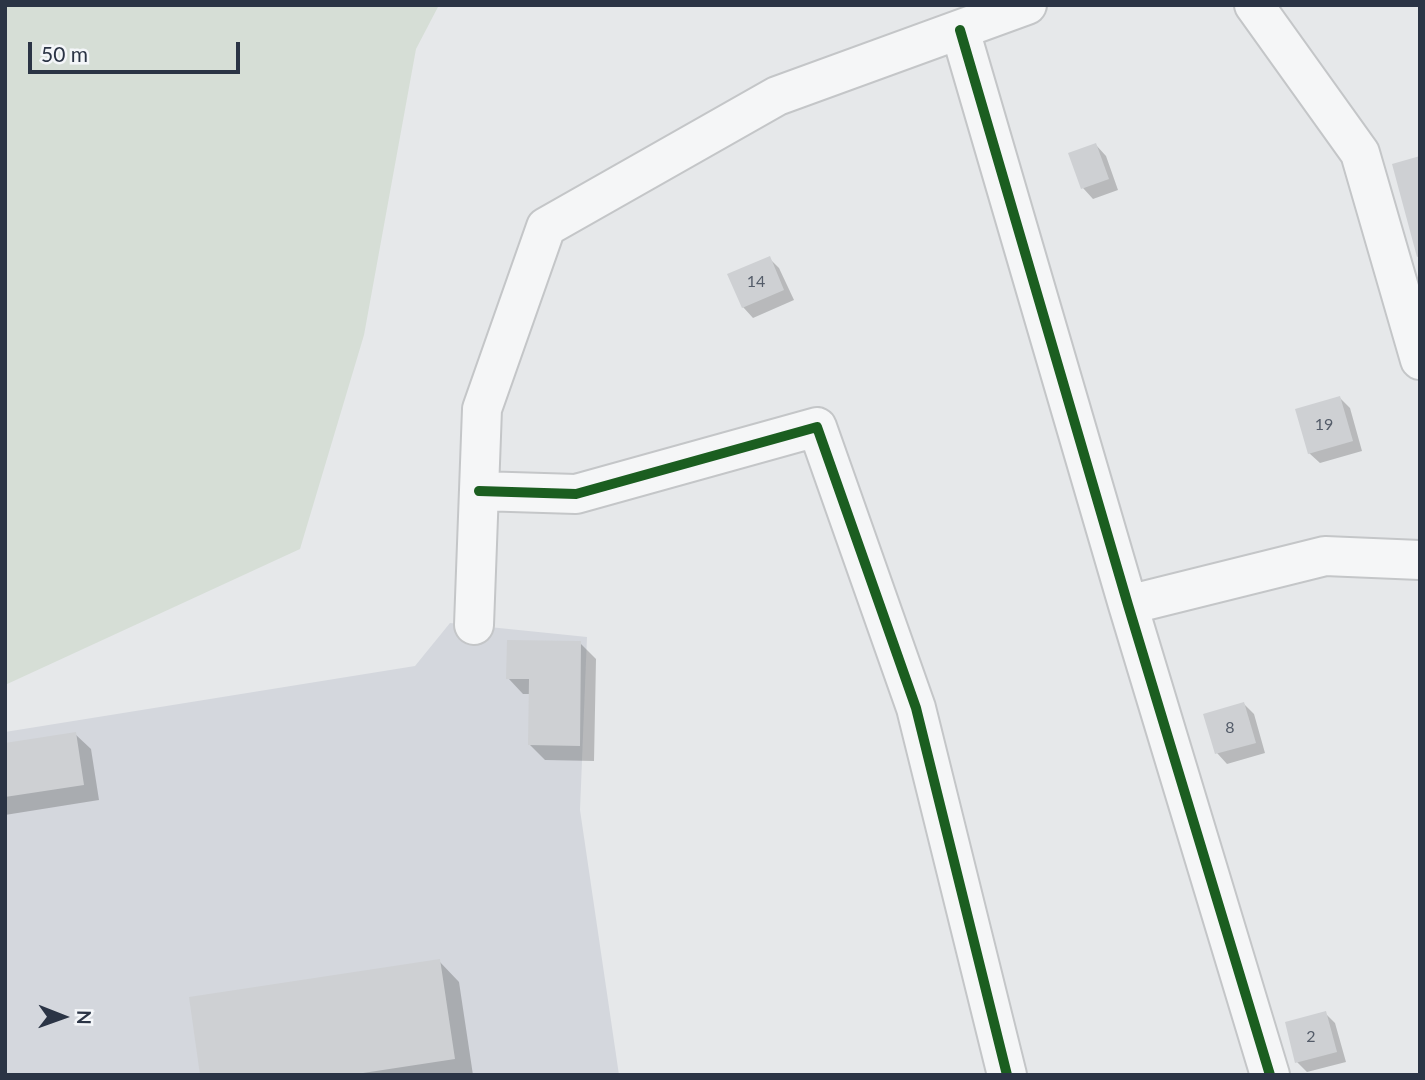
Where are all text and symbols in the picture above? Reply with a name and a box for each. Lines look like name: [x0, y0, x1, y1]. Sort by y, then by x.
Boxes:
scale bar: [32, 28, 243, 72]
text: 50 m: [41, 41, 88, 66]
house number: 14: [747, 272, 765, 292]
house number: 19: [1315, 415, 1333, 435]
house number: 8: [1225, 718, 1235, 738]
north arrow: [28, 982, 98, 1052]
text: N: [73, 1010, 96, 1025]
house number: 2: [1306, 1027, 1316, 1047]

